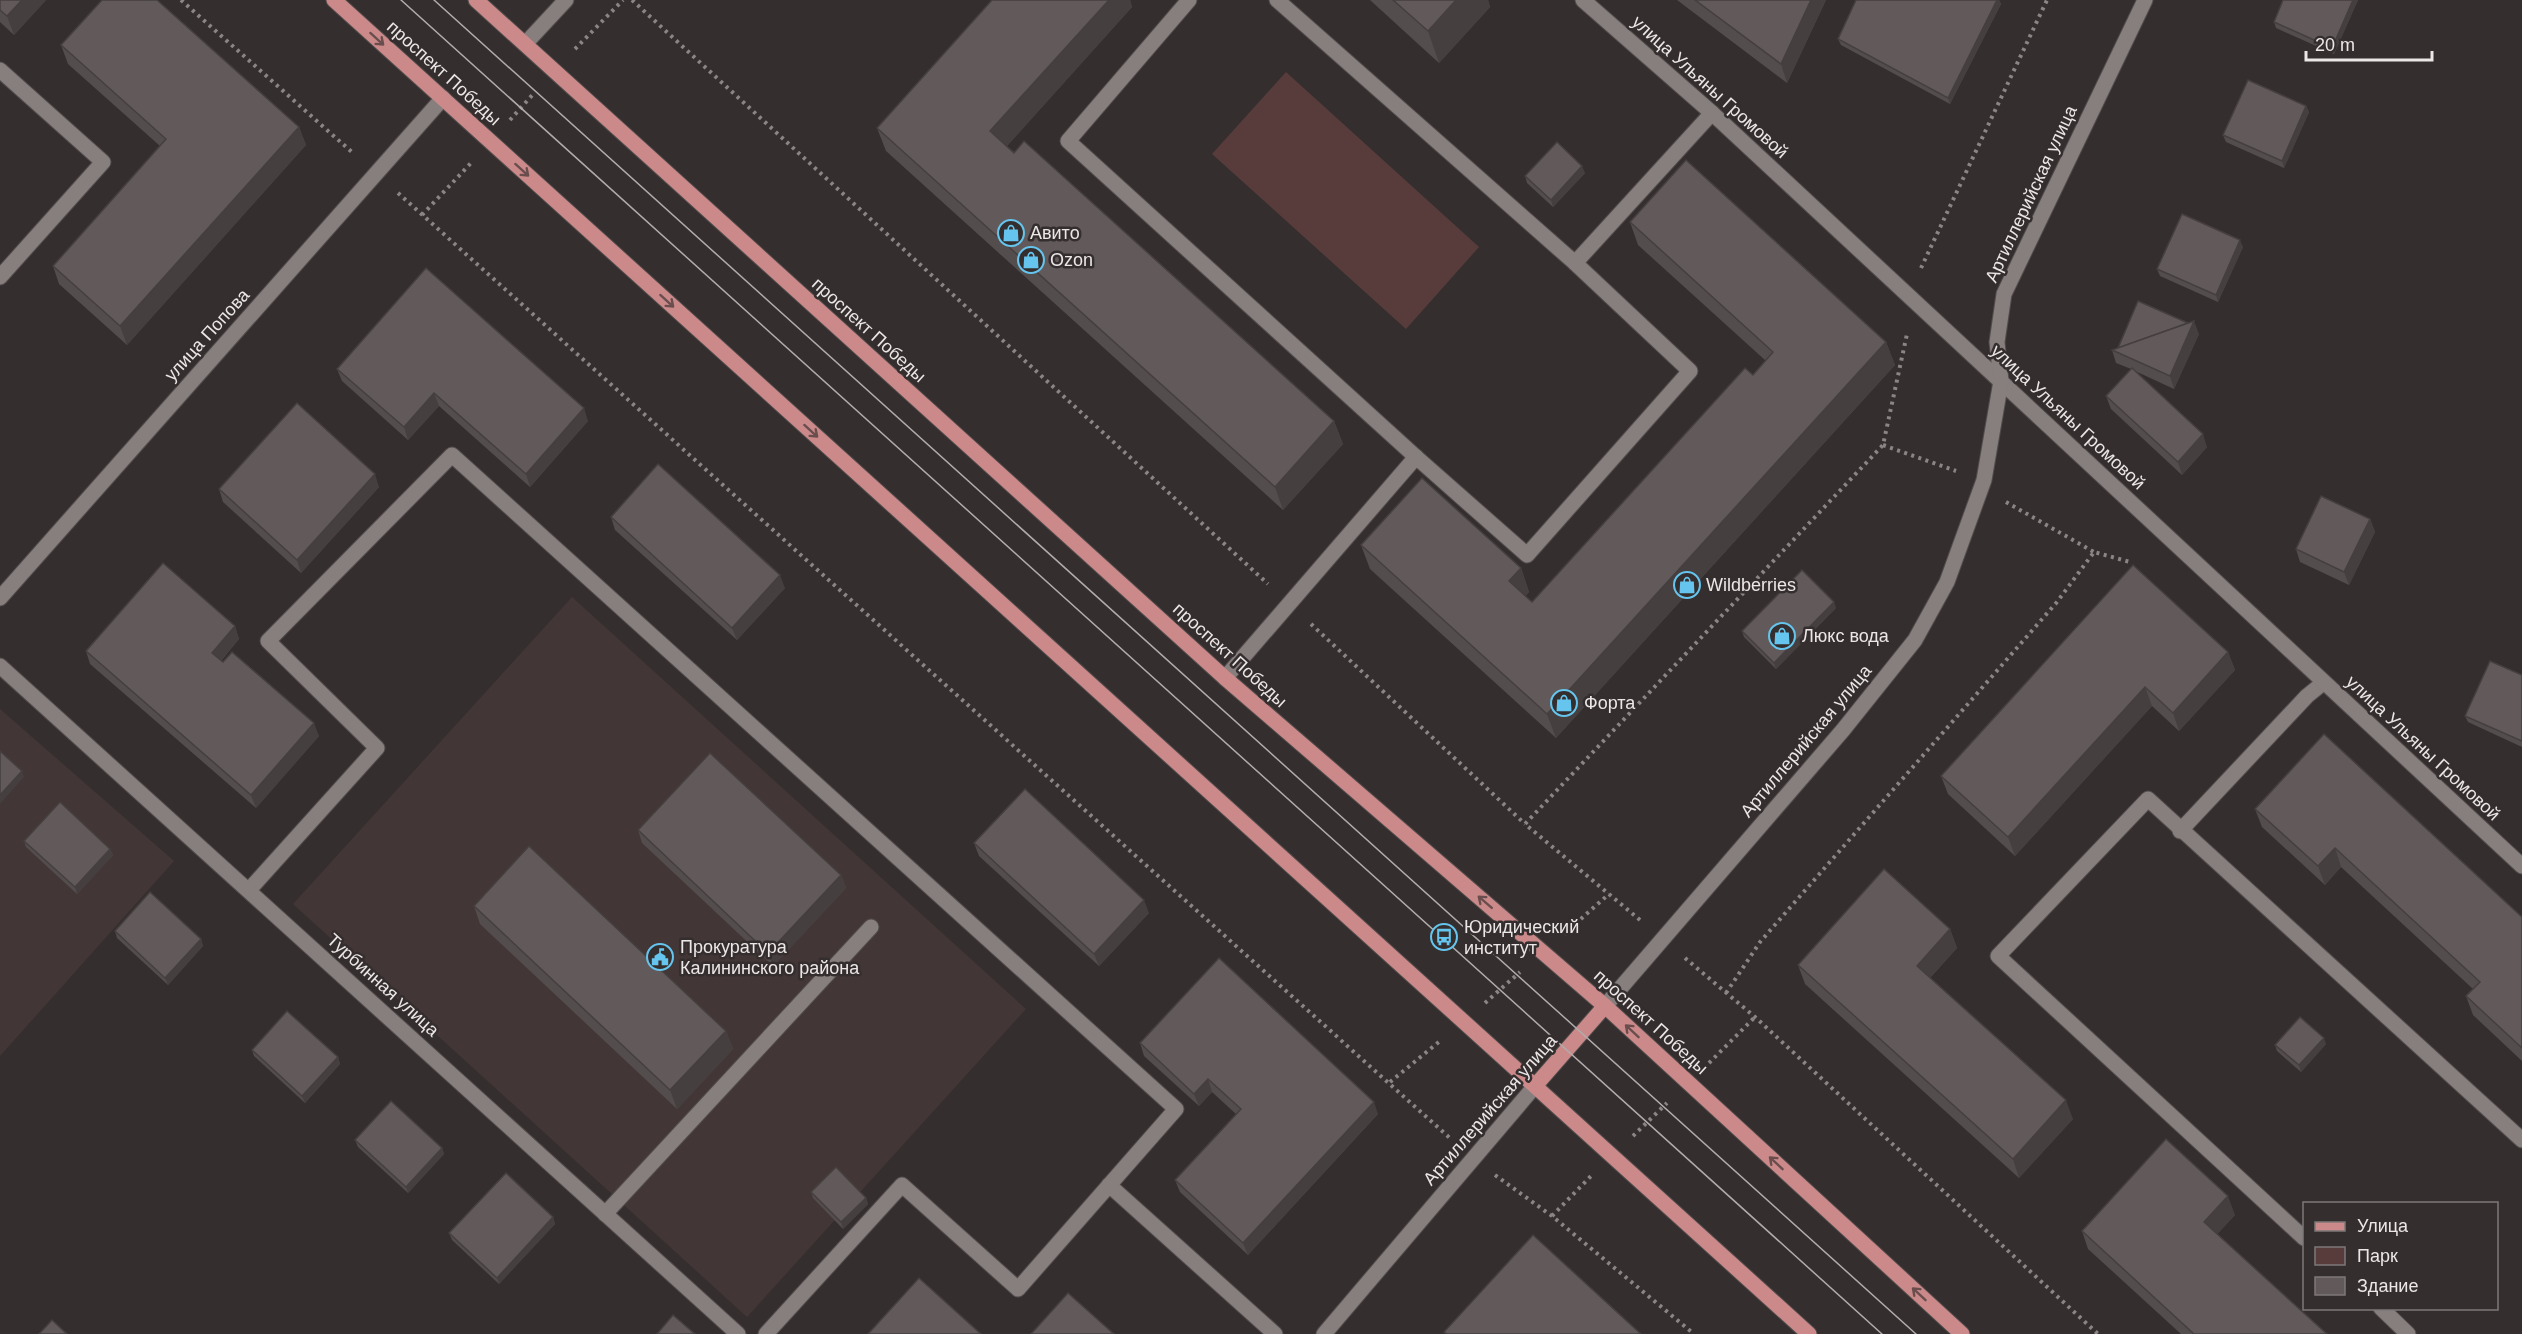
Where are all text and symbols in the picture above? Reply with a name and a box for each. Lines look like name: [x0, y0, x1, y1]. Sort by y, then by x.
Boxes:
street label: улица Ульяны Громовой: [1628, 12, 1792, 162]
street label: проспект Победы: [383, 17, 505, 129]
scale bar: [2306, 24, 2432, 62]
one-way arrow: [370, 32, 385, 46]
text: 20 m: [2315, 35, 2355, 55]
street label: Артиллерийская улица: [1981, 102, 2081, 285]
one-way arrow: [514, 163, 529, 177]
shop icon: Авито: [996, 218, 1026, 248]
place label: Авито: [1030, 223, 1080, 243]
shop icon: Ozon: [1016, 245, 1046, 275]
place label: Ozon: [1050, 250, 1093, 270]
street label: проспект Победы: [808, 274, 930, 386]
street label: улица Попова: [161, 284, 254, 385]
one-way arrow: [659, 293, 674, 307]
street label: улица Ульяны Громовой: [1987, 341, 2149, 493]
one-way arrow: [804, 424, 819, 438]
shop icon: Wildberries: [1672, 570, 1702, 600]
place label: Wildberries: [1706, 575, 1796, 595]
street label: проспект Победы: [1169, 599, 1291, 711]
shop icon: Люкс вода: [1767, 621, 1797, 651]
place label: Люкс вода: [1802, 626, 1890, 646]
street label: Артиллерийская улица: [1736, 660, 1876, 821]
street label: улица Ульяны Громовой: [2342, 672, 2504, 824]
shop icon: Форта: [1549, 688, 1579, 718]
place label: Форта: [1584, 693, 1636, 713]
one-way arrow: [1478, 895, 1493, 909]
place label: Юридический институт: [1464, 917, 1579, 958]
bus stop icon: Юридический институт: [1429, 922, 1459, 952]
street label: Турбинная улица: [323, 930, 444, 1041]
place label: Прокуратура Калининского района: [680, 937, 860, 978]
public building icon: Прокуратура Калининского района: [645, 942, 675, 972]
street label: проспект Победы: [1590, 966, 1712, 1078]
one-way arrow: [1625, 1024, 1640, 1038]
street label: Артиллерийская улица: [1419, 1030, 1561, 1189]
one-way arrow: [1768, 1155, 1783, 1170]
legend: [2303, 1202, 2498, 1310]
text: Улица: [2357, 1216, 2409, 1236]
text: Парк: [2357, 1246, 2398, 1266]
text: Здание: [2357, 1276, 2418, 1296]
one-way arrow: [1912, 1287, 1927, 1302]

